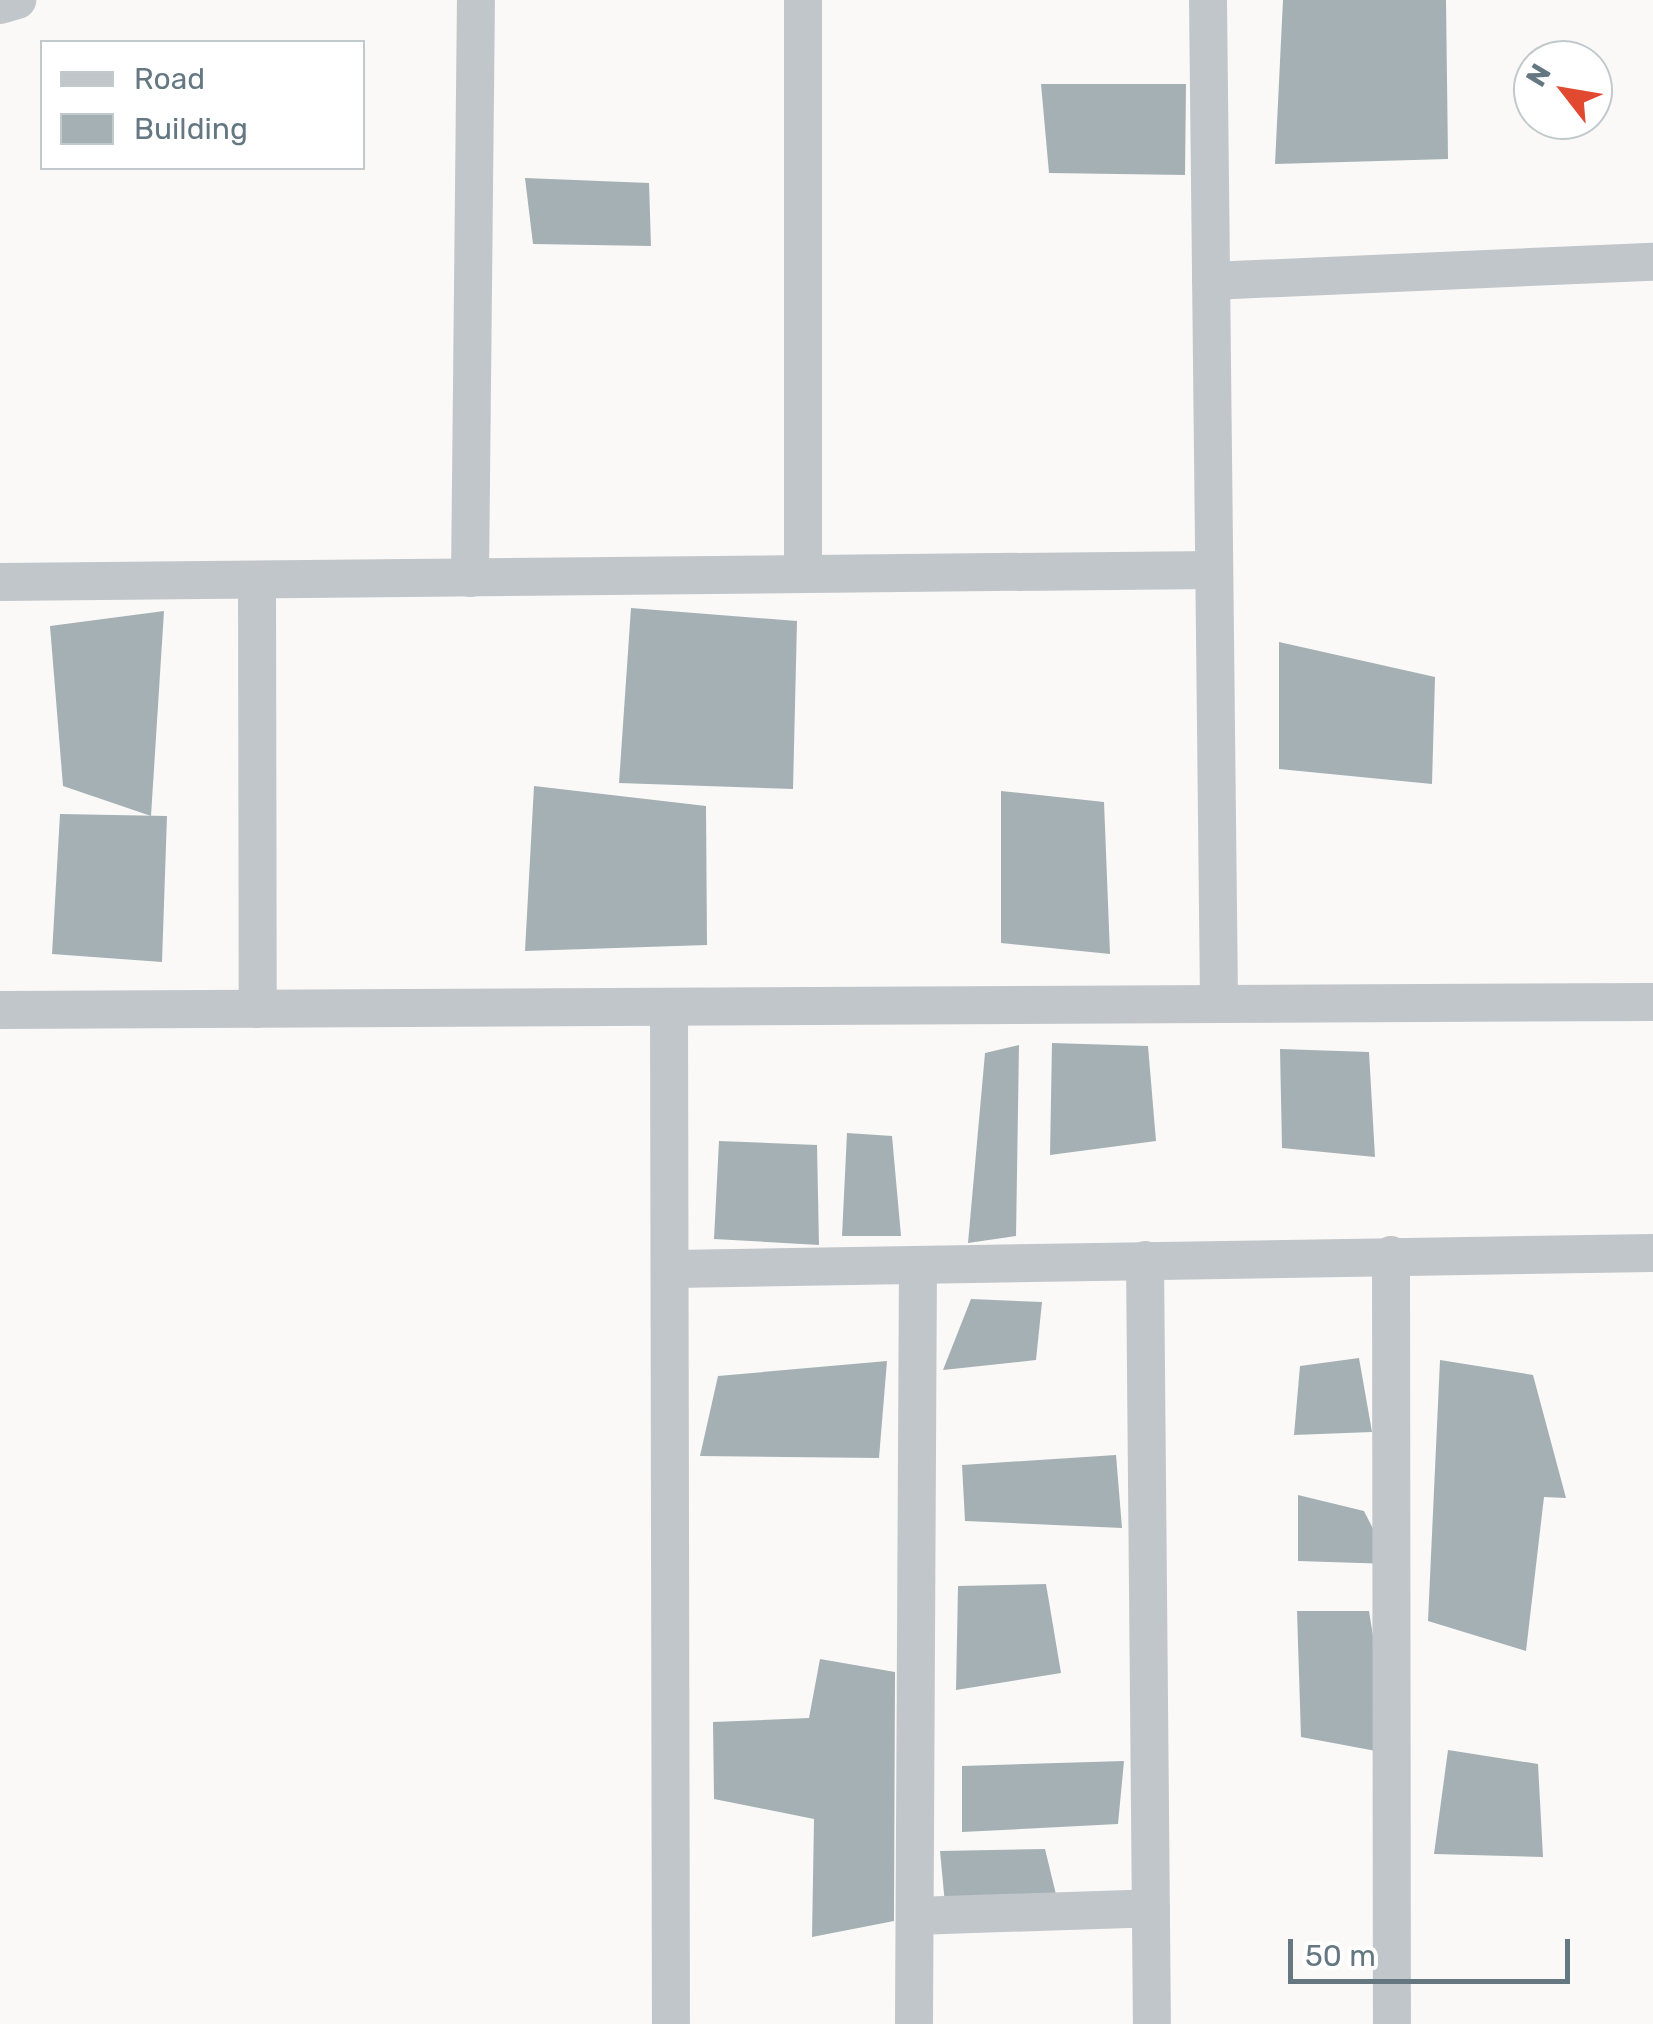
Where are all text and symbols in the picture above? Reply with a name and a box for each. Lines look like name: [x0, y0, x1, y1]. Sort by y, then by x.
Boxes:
legend: [40, 40, 365, 170]
north arrow: [1513, 40, 1613, 140]
text: N: [1519, 58, 1558, 92]
text: Road: [134, 61, 205, 97]
text: Building: [134, 111, 248, 147]
scale bar: [1293, 1919, 1576, 1981]
text: 50 m: [1305, 1938, 1376, 1974]

